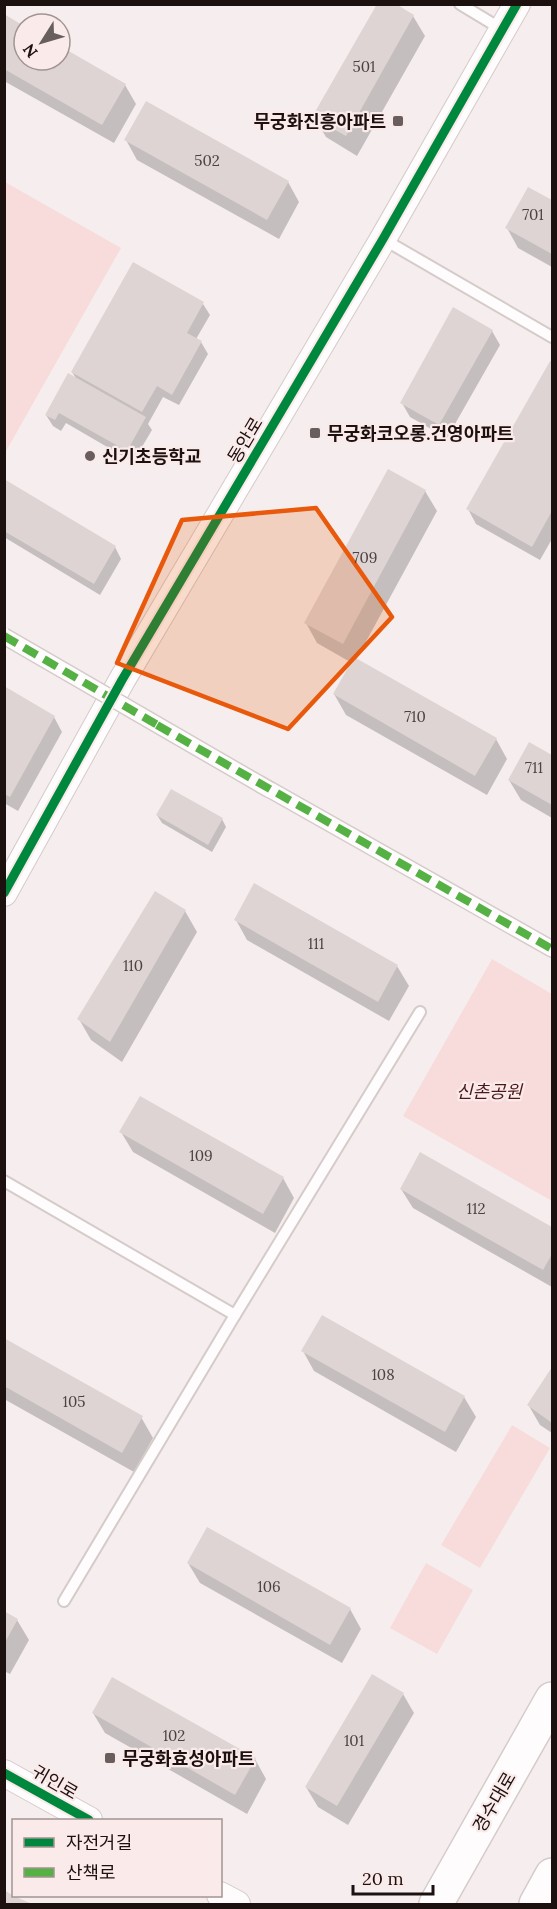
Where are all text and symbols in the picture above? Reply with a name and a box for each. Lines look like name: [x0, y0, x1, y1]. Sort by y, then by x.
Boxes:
north arrow: [12, 12, 72, 72]
text: N: [18, 40, 42, 62]
house number: 501: [353, 57, 375, 76]
place label: 무궁화진흥아파트: [254, 110, 386, 133]
marker: 무궁화진흥아파트: [391, 114, 405, 128]
house number: 502: [194, 151, 220, 170]
house number: 701: [522, 205, 544, 224]
street label: 동안로: [222, 413, 268, 467]
place label: 무궁화코오롱.건영아파트: [327, 422, 513, 445]
marker: 무궁화코오롱.건영아파트: [308, 426, 322, 440]
place label: 신기초등학교: [102, 445, 201, 468]
marker: 신기초등학교: [83, 449, 97, 463]
house number: 709: [353, 548, 377, 567]
house number: 710: [404, 707, 426, 726]
house number: 711: [525, 758, 543, 777]
house number: 111: [308, 934, 324, 953]
house number: 110: [123, 956, 143, 975]
park label: 신촌공원: [456, 1080, 524, 1103]
house number: 109: [189, 1146, 213, 1165]
house number: 112: [467, 1199, 485, 1218]
house number: 108: [371, 1365, 395, 1384]
house number: 105: [63, 1392, 85, 1411]
house number: 106: [257, 1577, 281, 1596]
house number: 102: [163, 1726, 185, 1745]
house number: 101: [344, 1731, 364, 1750]
place label: 무궁화효성아파트: [122, 1747, 254, 1770]
marker: 무궁화효성아파트: [103, 1751, 117, 1765]
street label: 귀인로: [28, 1760, 82, 1804]
street label: 경수대로: [467, 1768, 521, 1836]
legend: [12, 1819, 222, 1897]
text: 자전거길: [66, 1831, 132, 1854]
scale bar: [353, 1858, 432, 1896]
text: 산책로: [66, 1861, 116, 1884]
text: 20 m: [362, 1867, 404, 1890]

